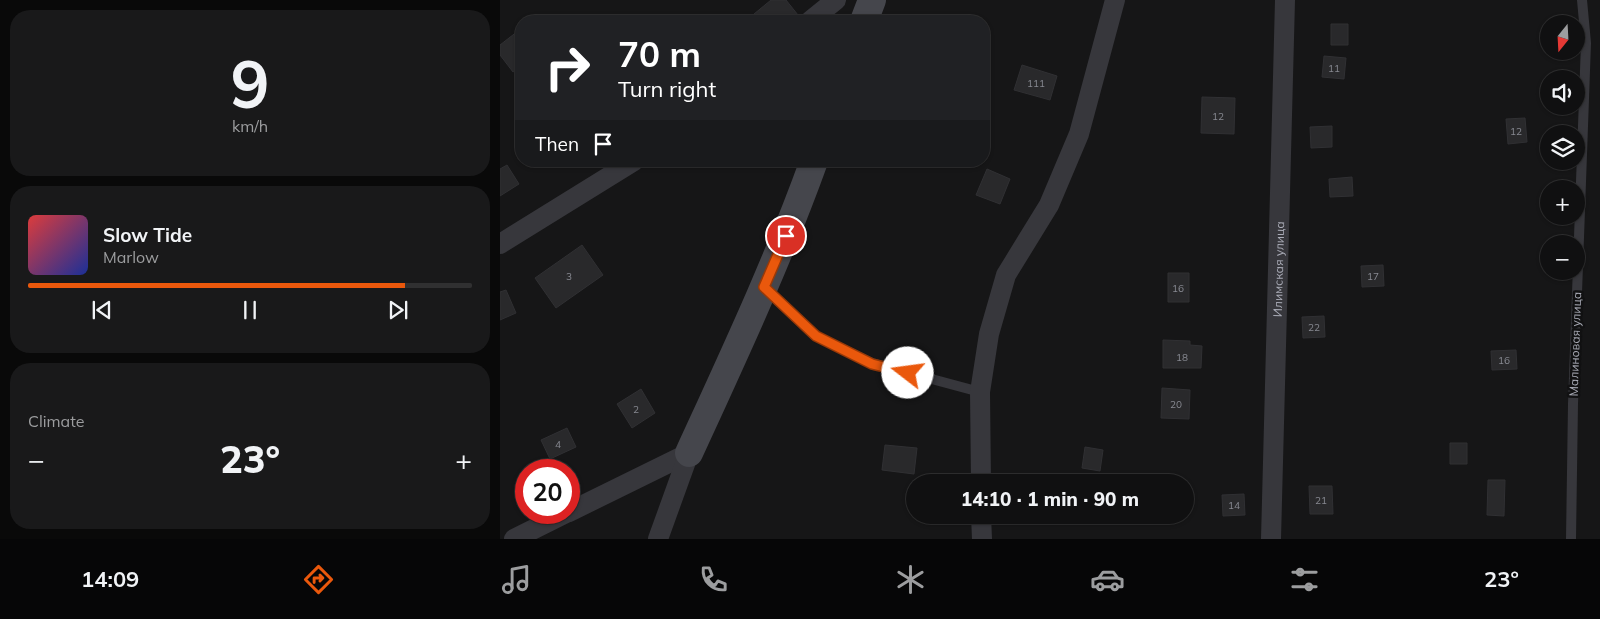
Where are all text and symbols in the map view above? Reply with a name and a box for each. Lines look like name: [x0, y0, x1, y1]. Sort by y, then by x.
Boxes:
north arrow: [1540, 15, 1585, 60]
map controls: [1540, 15, 1585, 280]
text: 70 m: [618, 32, 701, 76]
icon: right: [535, 35, 600, 100]
text: 9: [230, 43, 270, 124]
house number: 11: [1328, 62, 1340, 75]
button: sound: [1540, 70, 1585, 115]
text: Turn right: [618, 75, 716, 103]
house number: 111: [1027, 77, 1045, 90]
house number: 12: [1212, 110, 1224, 123]
text: km/h: [232, 116, 268, 136]
house number: 12: [1510, 125, 1522, 138]
button: layers: [1540, 125, 1585, 170]
icon: arrive: [589, 130, 617, 158]
text: Then: [535, 132, 579, 156]
button: +: [1540, 180, 1585, 225]
pin: [765, 215, 807, 257]
street label: Илимская улица: [1269, 221, 1287, 317]
icon: arrive: [772, 222, 800, 250]
text: Slow Tide: [103, 223, 192, 247]
button: −: [1540, 235, 1585, 280]
text: Marlow: [103, 247, 159, 267]
house number: 3: [566, 270, 572, 283]
house number: 17: [1367, 270, 1379, 283]
house number: 16: [1172, 282, 1184, 295]
street label: Малиновая улица: [1566, 291, 1584, 397]
icon: previous: [88, 296, 116, 324]
icon: pause: [236, 296, 264, 324]
icon: next: [384, 296, 412, 324]
house number: 22: [1308, 321, 1320, 334]
position arrow: [881, 346, 933, 398]
house number: 18: [1176, 351, 1188, 364]
house number: 16: [1498, 354, 1510, 367]
house number: 20: [1170, 398, 1182, 411]
house number: 2: [633, 403, 639, 416]
text: Climate: [28, 411, 84, 431]
text: 23°: [220, 435, 280, 483]
house number: 4: [555, 438, 561, 451]
text: −: [28, 442, 45, 477]
text: +: [455, 442, 472, 477]
speed limit sign: 20: [515, 459, 580, 524]
text: 14:10 · 1 min · 90 m: [961, 487, 1139, 511]
house number: 21: [1315, 494, 1327, 507]
house number: 14: [1228, 499, 1240, 512]
icon: directions: [301, 562, 336, 597]
icon: music: [499, 562, 534, 597]
icon: phone: [696, 562, 731, 597]
icon: climate: [893, 562, 928, 597]
icon: car: [1090, 562, 1125, 597]
icon: filters: [1287, 562, 1322, 597]
text: 14:09: [81, 565, 139, 593]
text: 23°: [1484, 565, 1519, 593]

